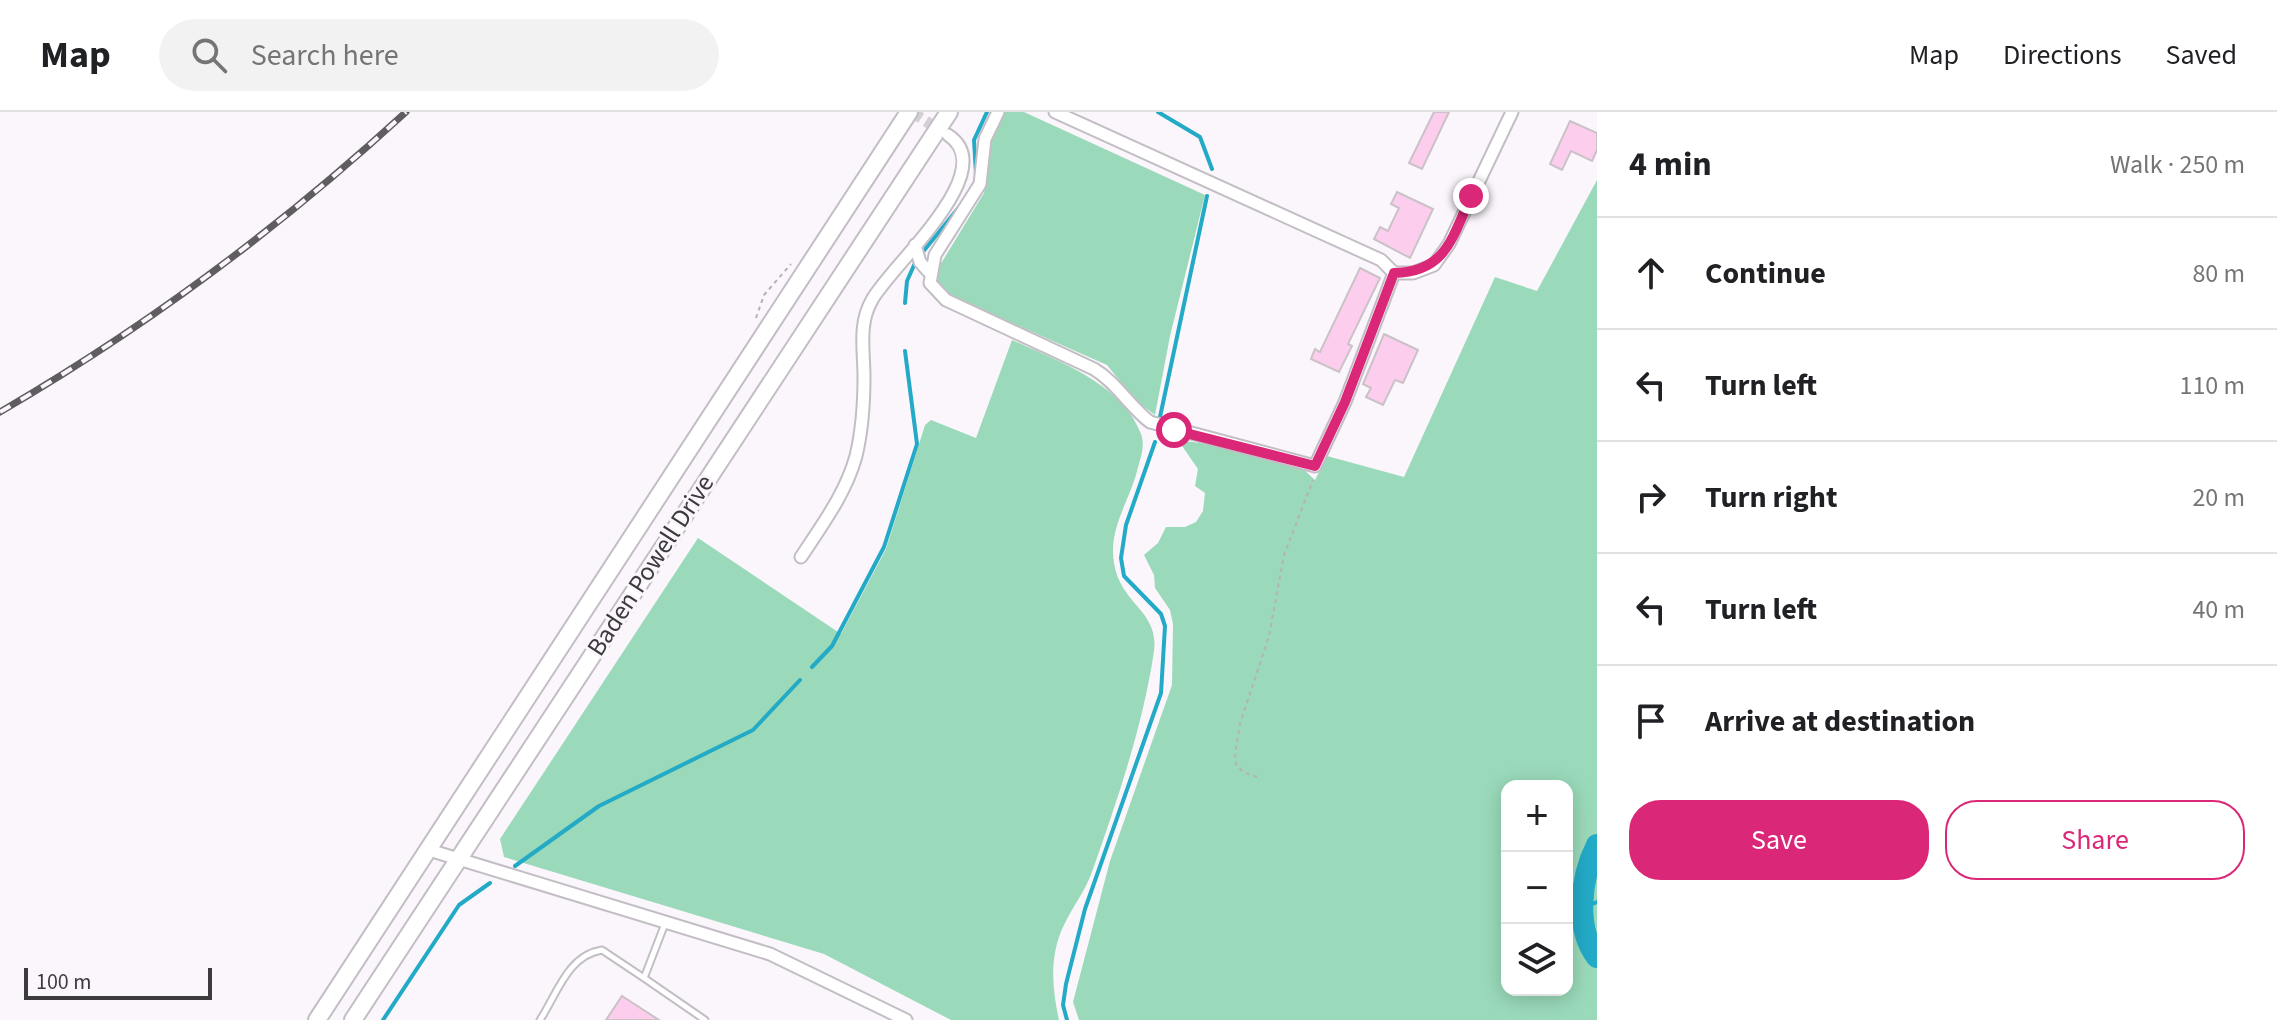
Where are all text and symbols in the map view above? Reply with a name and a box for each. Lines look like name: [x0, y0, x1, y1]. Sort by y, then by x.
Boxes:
search box: [159, 19, 719, 91]
text: Map: [40, 28, 111, 82]
icon: search: [187, 33, 231, 77]
text: Search here: [251, 34, 399, 77]
text: Map: [1909, 35, 1959, 75]
text: Directions: [2003, 35, 2122, 75]
text: Saved: [2166, 35, 2237, 75]
text: 4 min: [1629, 140, 1712, 189]
text: Walk · 250 m: [2110, 146, 2245, 183]
route end: [1453, 178, 1489, 214]
icon: ahead: [1629, 251, 1673, 295]
text: Continue: [1705, 252, 1826, 295]
text: 80 m: [2192, 255, 2245, 292]
icon: left: [1629, 363, 1673, 407]
text: Turn left: [1705, 364, 1817, 407]
text: 110 m: [2179, 367, 2245, 404]
route start: [1156, 412, 1192, 448]
street label: Baden Powell Drive: [578, 467, 723, 663]
icon: right: [1629, 475, 1673, 519]
text: Turn right: [1705, 476, 1837, 519]
text: 20 m: [2192, 479, 2245, 516]
icon: left: [1629, 587, 1673, 631]
text: Turn left: [1705, 588, 1817, 631]
text: 40 m: [2192, 591, 2245, 628]
icon: arrive: [1629, 699, 1673, 743]
text: Arrive at destination: [1705, 700, 1975, 743]
map controls: [1501, 780, 1573, 996]
button: +: [1501, 780, 1573, 852]
button: Save: [1629, 800, 1929, 880]
button: Share: [1945, 800, 2245, 880]
button: −: [1501, 852, 1573, 924]
button: layers: [1501, 924, 1573, 996]
scale bar: [24, 964, 212, 1000]
text: 100 m: [36, 966, 91, 998]

